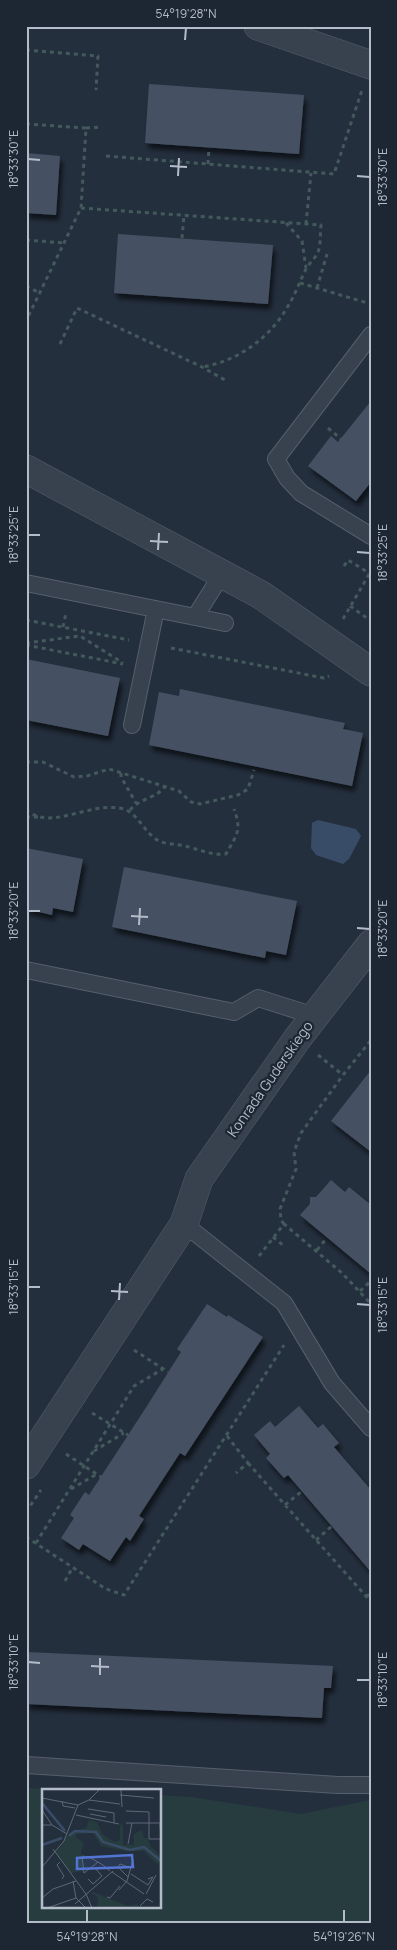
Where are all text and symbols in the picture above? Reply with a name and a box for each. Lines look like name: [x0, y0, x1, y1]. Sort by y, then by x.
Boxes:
text: 54°19'28"N: [156, 5, 216, 22]
text: 18°33'30"E: [5, 130, 22, 188]
text: 18°33'30"E: [374, 148, 391, 206]
text: 18°33'25"E: [5, 506, 22, 564]
text: 18°33'25"E: [374, 524, 391, 582]
text: 18°33'20"E: [5, 882, 22, 940]
text: 18°33'20"E: [374, 900, 391, 958]
street label: Konrada Guderskiego: [222, 1017, 317, 1140]
text: 18°33'15"E: [5, 1259, 22, 1315]
text: 18°33'15"E: [374, 1277, 391, 1333]
text: 18°33'10"E: [5, 1634, 22, 1690]
text: 18°33'10"E: [374, 1652, 391, 1708]
inset map: [42, 1789, 161, 1908]
text: 54°19'28"N: [57, 1928, 117, 1945]
text: 54°19'26"N: [313, 1928, 375, 1945]

